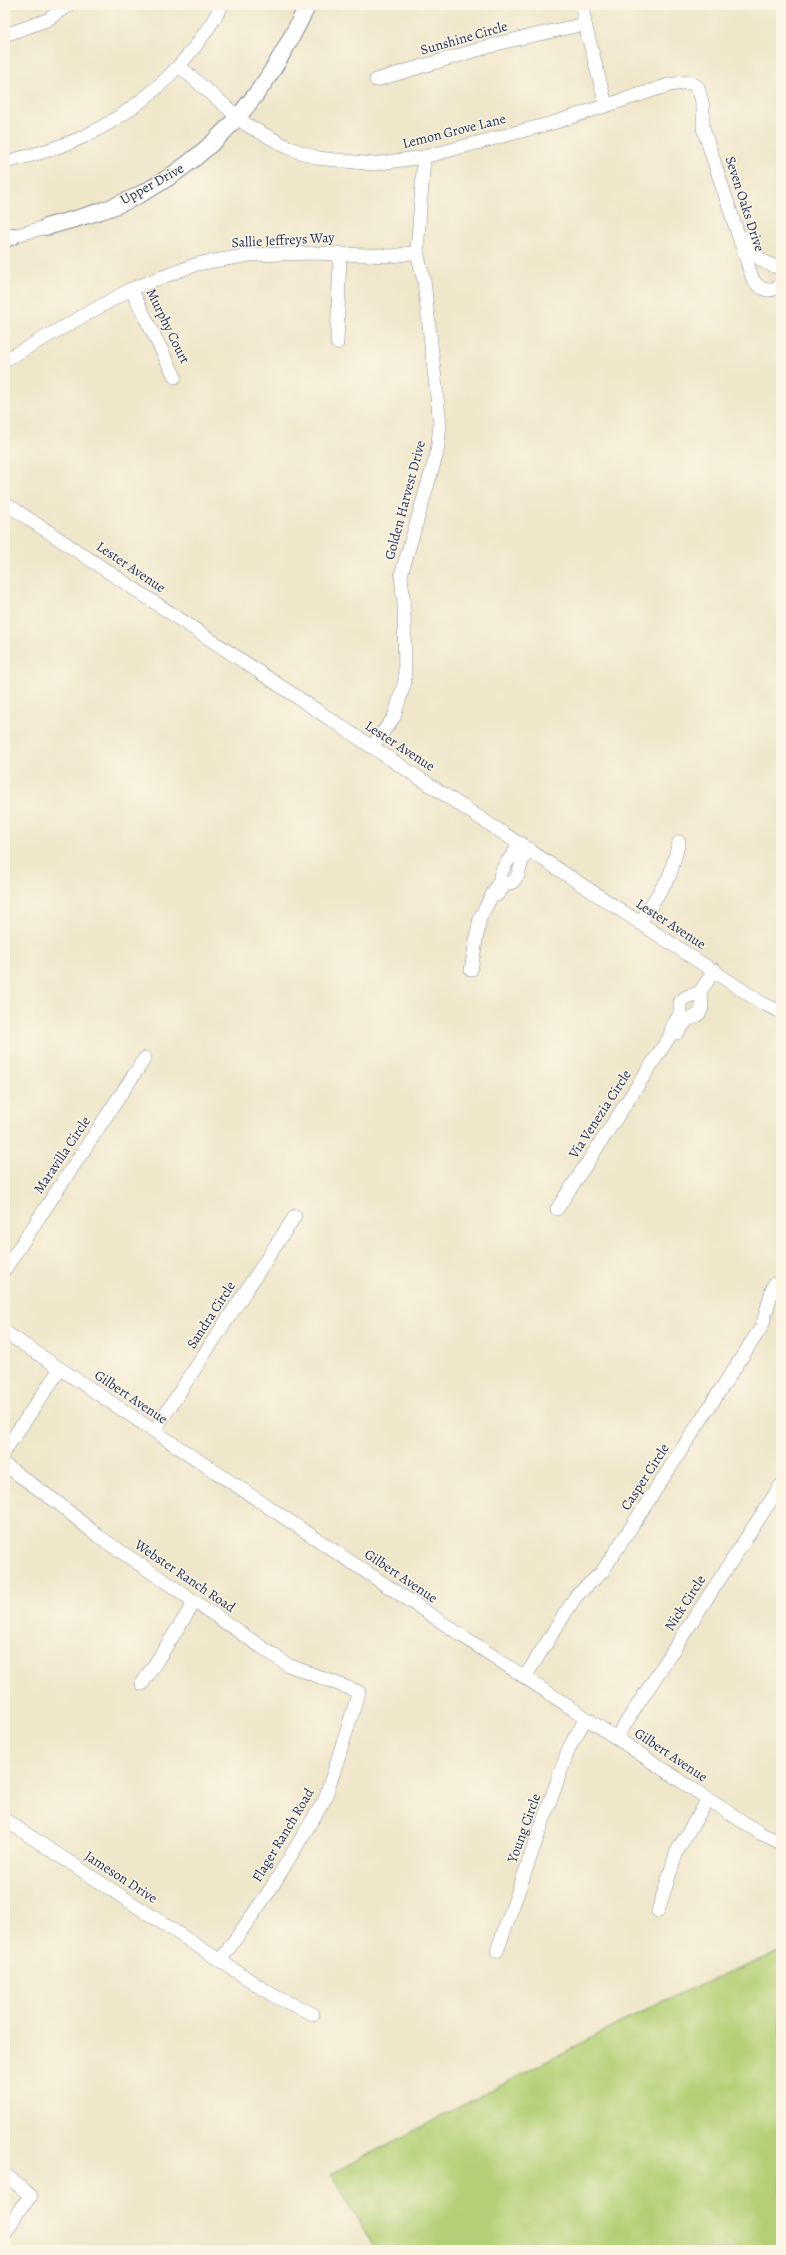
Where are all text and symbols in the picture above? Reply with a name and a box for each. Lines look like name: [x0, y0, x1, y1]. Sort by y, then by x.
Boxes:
street label: Sunshine Circle: [418, 17, 510, 59]
street label: Lemon Grove Lane: [400, 109, 508, 153]
street label: Seven Oaks Drive: [721, 154, 769, 254]
street label: Upper Drive: [117, 159, 187, 209]
street label: Sallie Jeffreys Way: [231, 228, 336, 252]
street label: Murphy Court: [142, 285, 194, 367]
street label: Golden Harvest Drive: [380, 438, 430, 562]
street label: Lester Avenue: [93, 537, 169, 597]
street label: Lester Avenue: [361, 716, 439, 776]
street label: Lester Avenue: [632, 894, 710, 954]
street label: Via Venezia Circle: [564, 1066, 636, 1163]
street label: Maravilla Circle: [29, 1113, 95, 1197]
street label: Sandra Circle: [182, 1278, 240, 1352]
street label: Gilbert Avenue: [91, 1366, 171, 1428]
street label: Casper Circle: [616, 1440, 674, 1514]
street label: Webster Ranch Road: [130, 1535, 240, 1617]
street label: Gilbert Avenue: [361, 1545, 441, 1607]
street label: Nick Circle: [660, 1571, 710, 1635]
street label: Gilbert Avenue: [631, 1724, 711, 1786]
street label: Flager Ranch Road: [247, 1784, 319, 1885]
street label: Young Circle: [502, 1791, 545, 1866]
street label: Jameson Drive: [81, 1846, 161, 1908]

